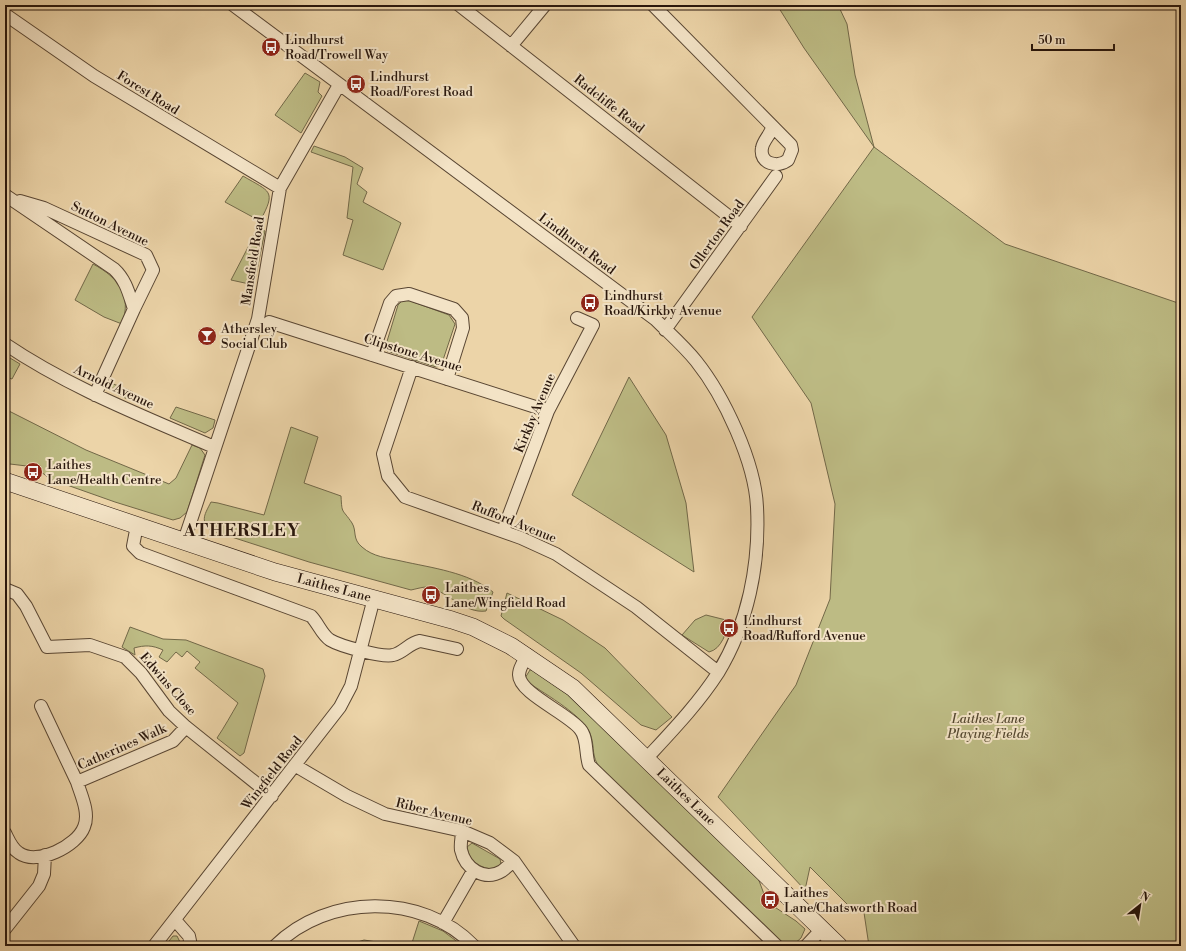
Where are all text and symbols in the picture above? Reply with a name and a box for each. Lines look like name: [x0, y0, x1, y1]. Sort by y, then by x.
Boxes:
scale bar: [1032, 26, 1114, 52]
place label: Lindhurst Road/Trowell Way: [285, 32, 389, 63]
text: 50 m: [1038, 33, 1066, 48]
bus stop icon: Lindhurst Road/Trowell Way: [260, 36, 282, 58]
street label: Forest Road: [114, 68, 183, 119]
place label: Lindhurst Road/Forest Road: [370, 69, 473, 100]
street label: Radcliffe Road: [570, 71, 648, 137]
bus stop icon: Lindhurst Road/Forest Road: [345, 73, 367, 95]
street label: Ollerton Road: [686, 196, 748, 273]
street label: Sutton Avenue: [69, 198, 152, 250]
street label: Lindhurst Road: [535, 210, 619, 278]
street label: Mansfield Road: [238, 215, 268, 307]
place label: Lindhurst Road/Kirkby Avenue: [604, 288, 722, 319]
bus stop icon: Lindhurst Road/Kirkby Avenue: [579, 292, 601, 314]
place label: Athersley Social Club: [220, 321, 287, 352]
bar icon: Athersley Social Club: [196, 325, 218, 347]
street label: Clipstone Avenue: [362, 330, 465, 376]
street label: Arnold Avenue: [70, 361, 157, 413]
street label: Kirkby Avenue: [511, 370, 559, 455]
place label: Laithes Lane/Health Centre: [47, 457, 162, 488]
bus stop icon: Laithes Lane/Health Centre: [22, 461, 44, 483]
street label: Rufford Avenue: [469, 498, 559, 546]
district label: ATHERSLEY: [182, 520, 301, 542]
street label: Laithes Lane: [295, 570, 373, 606]
place label: Laithes Lane/Wingfield Road: [445, 580, 566, 611]
bus stop icon: Laithes Lane/Wingfield Road: [420, 584, 442, 606]
place label: Lindhurst Road/Rufford Avenue: [743, 613, 866, 644]
bus stop icon: Lindhurst Road/Rufford Avenue: [718, 617, 740, 639]
street label: Edwins Close: [136, 649, 200, 719]
park label: Laithes Lane Playing Fields: [946, 711, 1029, 742]
street label: Catherines Walk: [75, 720, 170, 774]
street label: Wingfield Road: [238, 733, 306, 814]
street label: Laithes Lane: [653, 765, 719, 830]
street label: Riber Avenue: [394, 795, 474, 829]
place label: Laithes Lane/Chatsworth Road: [784, 885, 918, 916]
north arrow: [1120, 885, 1160, 925]
bus stop icon: Laithes Lane/Chatsworth Road: [759, 889, 781, 911]
text: N: [1137, 889, 1152, 906]

